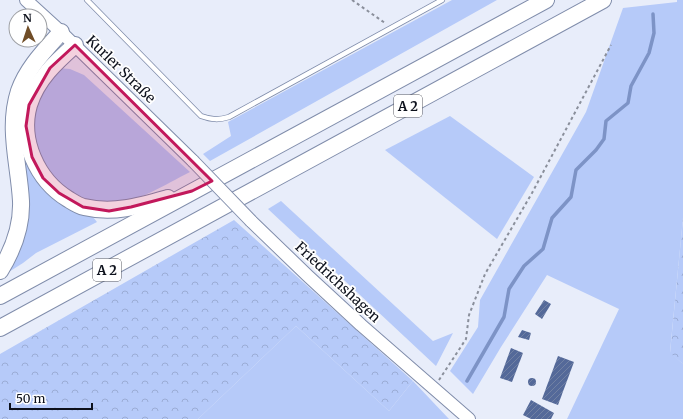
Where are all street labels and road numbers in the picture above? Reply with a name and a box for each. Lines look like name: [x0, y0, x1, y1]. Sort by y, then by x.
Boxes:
street label: Kurler Straße: [83, 31, 159, 107]
road number: A 2: [394, 95, 422, 117]
street label: Friedrichshagen: [292, 238, 384, 326]
road number: A 2: [93, 259, 121, 281]

